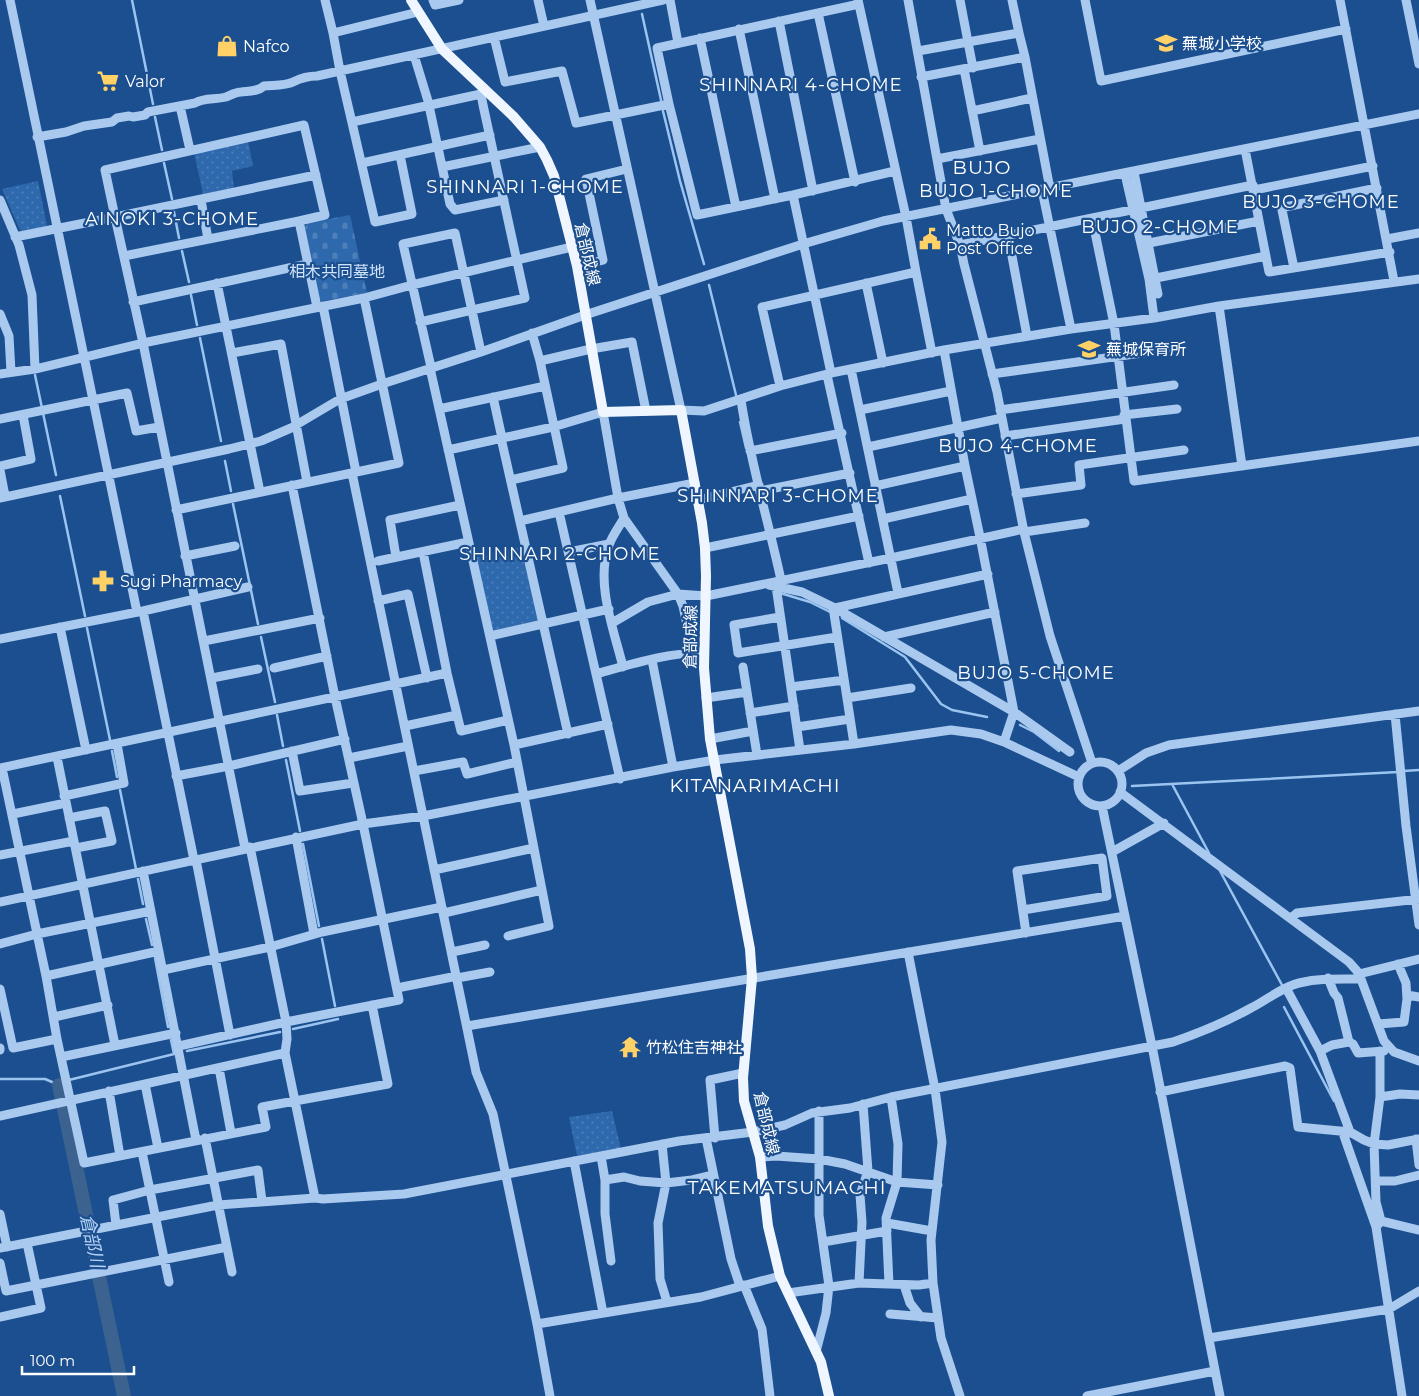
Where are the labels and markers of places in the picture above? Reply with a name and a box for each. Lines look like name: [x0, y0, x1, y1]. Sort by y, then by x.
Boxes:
school or university icon: 蕪城小学校: [1153, 30, 1179, 56]
shop icon: Nafco: [214, 33, 240, 59]
place label: 蕪城小学校: [1182, 34, 1262, 53]
place label: Nafco: [243, 37, 290, 56]
supermarket icon: Valor: [95, 68, 121, 94]
place label: Valor: [125, 72, 165, 91]
place label: Matto Bujo Post Office: [946, 221, 1035, 258]
public building icon: Matto Bujo Post Office: [917, 226, 943, 252]
school or university icon: 蕪城保育所: [1076, 336, 1102, 362]
place label: 蕪城保育所: [1106, 340, 1186, 359]
pharmacy icon: Sugi Pharmacy: [90, 568, 116, 594]
place label: Sugi Pharmacy: [120, 572, 242, 591]
temple icon: 竹松住吉神社: [617, 1034, 643, 1060]
place label: 竹松住吉神社: [646, 1038, 742, 1057]

